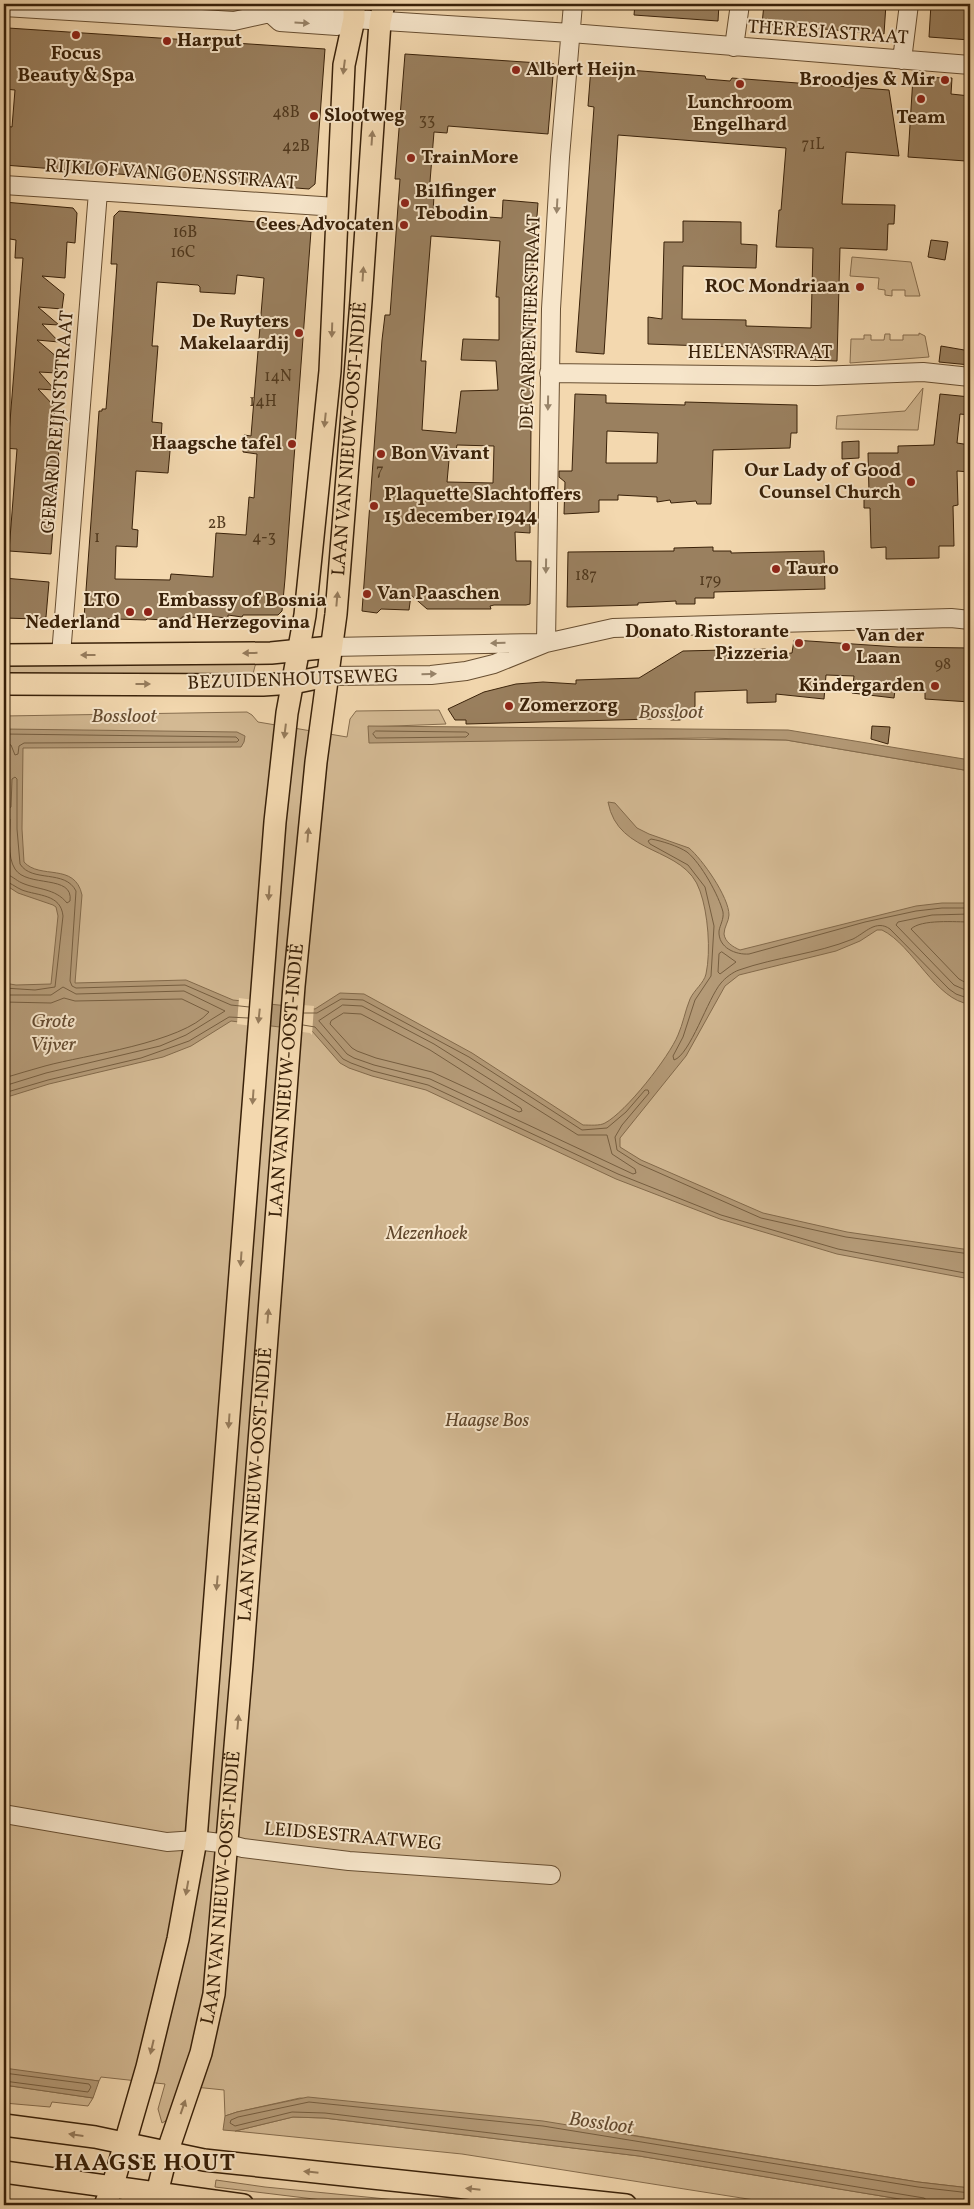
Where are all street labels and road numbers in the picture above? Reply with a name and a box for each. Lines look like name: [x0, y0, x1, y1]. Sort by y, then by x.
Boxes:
street label: THERESIASTRAAT: [747, 14, 909, 52]
street label: RIJKLOF VAN GOENSSTRAAT: [44, 153, 298, 197]
street label: DE CARPENTIERSTRAAT: [514, 214, 548, 430]
street label: LAAN VAN NIEUW-OOST-INDIË: [326, 301, 374, 577]
street label: GERARD REIJNSTSTRAAT: [35, 309, 81, 535]
street label: HELENASTRAAT: [688, 340, 832, 366]
street label: BEZUIDENHOUTSEWEG: [187, 663, 399, 697]
street label: LAAN VAN NIEUW-OOST-INDIË: [263, 942, 311, 1219]
street label: LAAN VAN NIEUW-OOST-INDIË: [232, 1346, 279, 1623]
street label: LAAN VAN NIEUW-OOST-INDIË: [195, 1750, 248, 2027]
street label: LEIDSESTRAATWEG: [263, 1816, 443, 1858]

